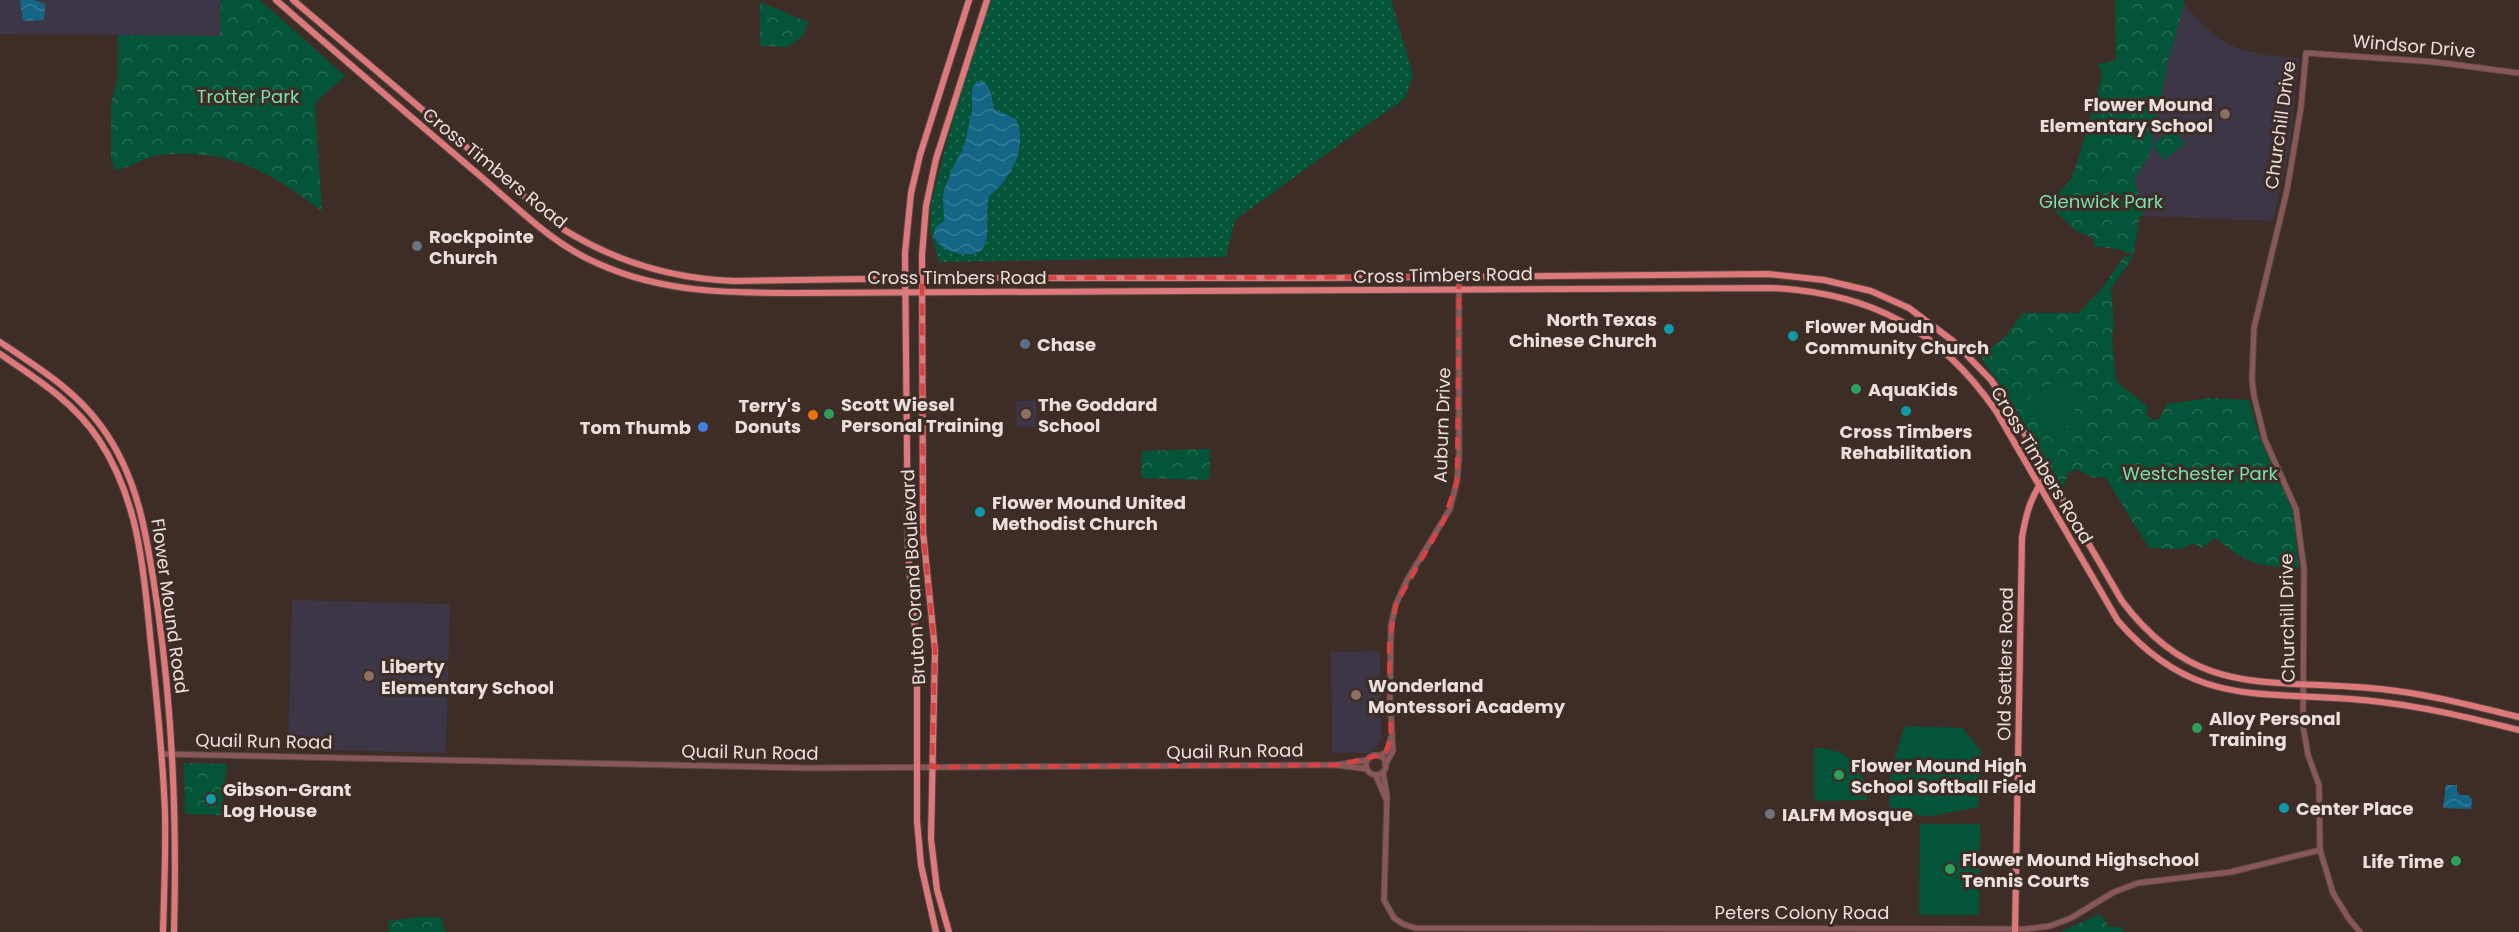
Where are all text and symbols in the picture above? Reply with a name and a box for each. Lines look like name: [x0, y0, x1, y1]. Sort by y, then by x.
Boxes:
street label: Windsor Drive: [2352, 28, 2476, 64]
street label: Churchill Drive: [2259, 59, 2301, 191]
park label: Trotter Park: [197, 84, 300, 109]
place label: Flower Mound Elementary School: [2040, 92, 2213, 138]
street label: Cross Timbers Road: [417, 102, 573, 234]
marker: Flower Mound Elementary School: [2218, 107, 2232, 121]
park label: Glenwick Park: [2039, 189, 2164, 214]
place label: Rockpointe Church: [429, 224, 534, 270]
marker: Rockpointe Church: [410, 239, 424, 253]
street label: Cross Timbers Road: [1353, 261, 1533, 289]
street label: Cross Timbers Road: [867, 265, 1047, 290]
place label: North Texas Chinese Church: [1509, 307, 1657, 353]
place label: Flower Moudn Community Church: [1805, 314, 1989, 360]
marker: North Texas Chinese Church: [1662, 322, 1676, 336]
marker: Flower Moudn Community Church: [1786, 329, 1800, 343]
place label: Chase: [1037, 332, 1096, 357]
marker: Chase: [1018, 337, 1032, 351]
street label: Auburn Drive: [1427, 367, 1457, 483]
place label: AquaKids: [1868, 377, 1958, 402]
marker: AquaKids: [1849, 382, 1863, 396]
street label: Cross Timbers Road: [1985, 382, 2099, 548]
place label: Scott Wiesel Personal Training: [841, 392, 1004, 438]
place label: The Goddard School: [1038, 392, 1157, 438]
place label: Terry's Donuts: [735, 393, 801, 439]
marker: Cross Timbers Rehabilitation: [1899, 404, 1913, 418]
marker: Scott Wiesel Personal Training: [822, 407, 836, 421]
marker: The Goddard School: [1019, 407, 1033, 421]
marker: Terry's Donuts: [806, 408, 820, 422]
place label: Tom Thumb: [580, 415, 691, 440]
place label: Cross Timbers Rehabilitation: [1840, 419, 1972, 465]
marker: Tom Thumb: [696, 420, 710, 434]
park label: Westchester Park: [2122, 461, 2278, 486]
street label: Bruton Orand Boulevard: [895, 468, 931, 686]
place label: Flower Mound United Methodist Church: [992, 490, 1186, 536]
marker: Flower Mound United Methodist Church: [973, 505, 987, 519]
street label: Flower Mound Road: [145, 517, 195, 695]
street label: Churchill Drive: [2273, 553, 2301, 683]
street label: Old Settlers Road: [1991, 587, 2019, 741]
place label: Liberty Elementary School: [381, 654, 554, 700]
marker: Liberty Elementary School: [362, 669, 376, 683]
place label: Wonderland Montessori Academy: [1368, 673, 1566, 719]
marker: Wonderland Montessori Academy: [1349, 688, 1363, 702]
place label: Alloy Personal Training: [2209, 706, 2341, 752]
marker: Alloy Personal Training: [2190, 721, 2204, 735]
street label: Quail Run Road: [195, 727, 333, 755]
street label: Quail Run Road: [1166, 737, 1304, 765]
street label: Quail Run Road: [681, 738, 819, 766]
place label: Flower Mound High School Softball Field: [1851, 753, 2036, 799]
marker: Flower Mound High School Softball Field: [1832, 768, 1846, 782]
place label: Gibson-Grant Log House: [223, 777, 351, 823]
marker: Gibson-Grant Log House: [204, 792, 218, 806]
place label: Center Place: [2296, 796, 2414, 821]
marker: Center Place: [2277, 801, 2291, 815]
place label: IALFM Mosque: [1782, 802, 1913, 827]
marker: IALFM Mosque: [1763, 807, 1777, 821]
place label: Flower Mound Highschool Tennis Courts: [1962, 847, 2199, 893]
place label: Life Time: [2363, 849, 2444, 874]
marker: Life Time: [2449, 854, 2463, 868]
marker: Flower Mound Highschool Tennis Courts: [1943, 862, 1957, 876]
street label: Peters Colony Road: [1715, 900, 1889, 925]

